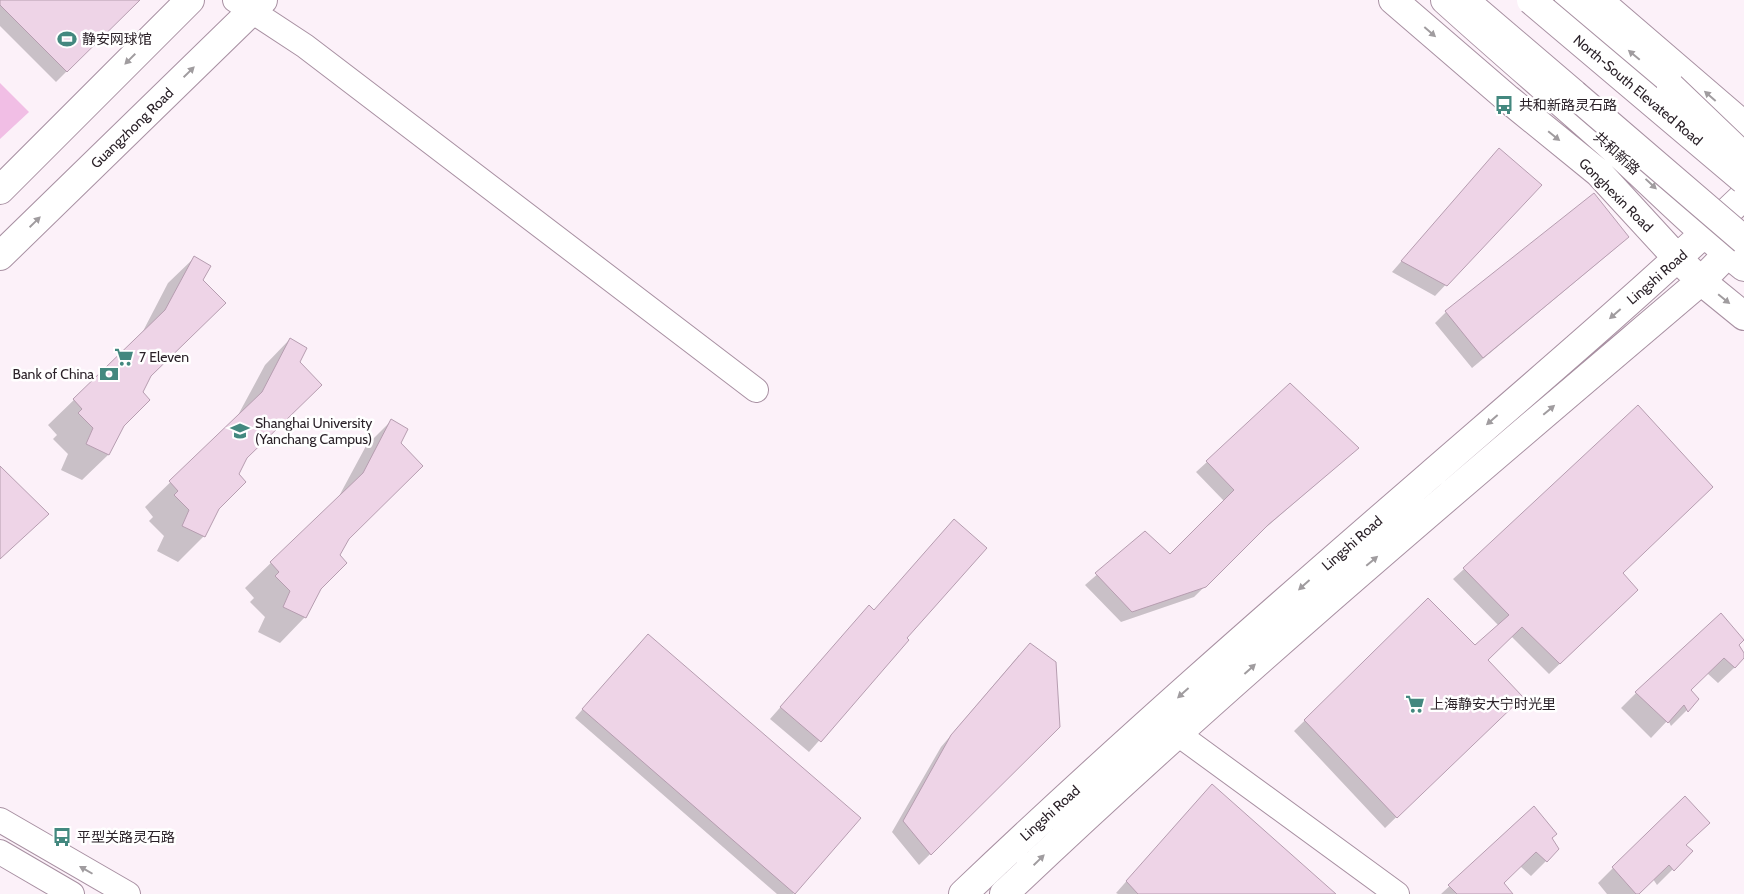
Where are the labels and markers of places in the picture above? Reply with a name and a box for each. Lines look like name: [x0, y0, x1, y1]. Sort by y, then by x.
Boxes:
sports icon: 静安网球馆: [56, 28, 78, 50]
place label: 静安网球馆: [82, 30, 152, 48]
bus stop icon: 共和新路灵石路: [1493, 94, 1515, 116]
place label: 共和新路灵石路: [1519, 96, 1617, 114]
supermarket icon: 7 Eleven: [113, 346, 135, 368]
place label: 7 Eleven: [139, 348, 189, 366]
bank icon: Bank of China: [98, 363, 120, 385]
place label: Bank of China: [13, 365, 94, 383]
place label: Shanghai University (Yanchang Campus): [255, 414, 372, 448]
school or university icon: Shanghai University (Yanchang Campus): [229, 420, 251, 442]
supermarket icon: 上海静安大宁时光里: [1404, 693, 1426, 715]
place label: 上海静安大宁时光里: [1430, 695, 1556, 713]
bus stop icon: 平型关路灵石路: [51, 826, 73, 848]
place label: 平型关路灵石路: [77, 828, 175, 846]

